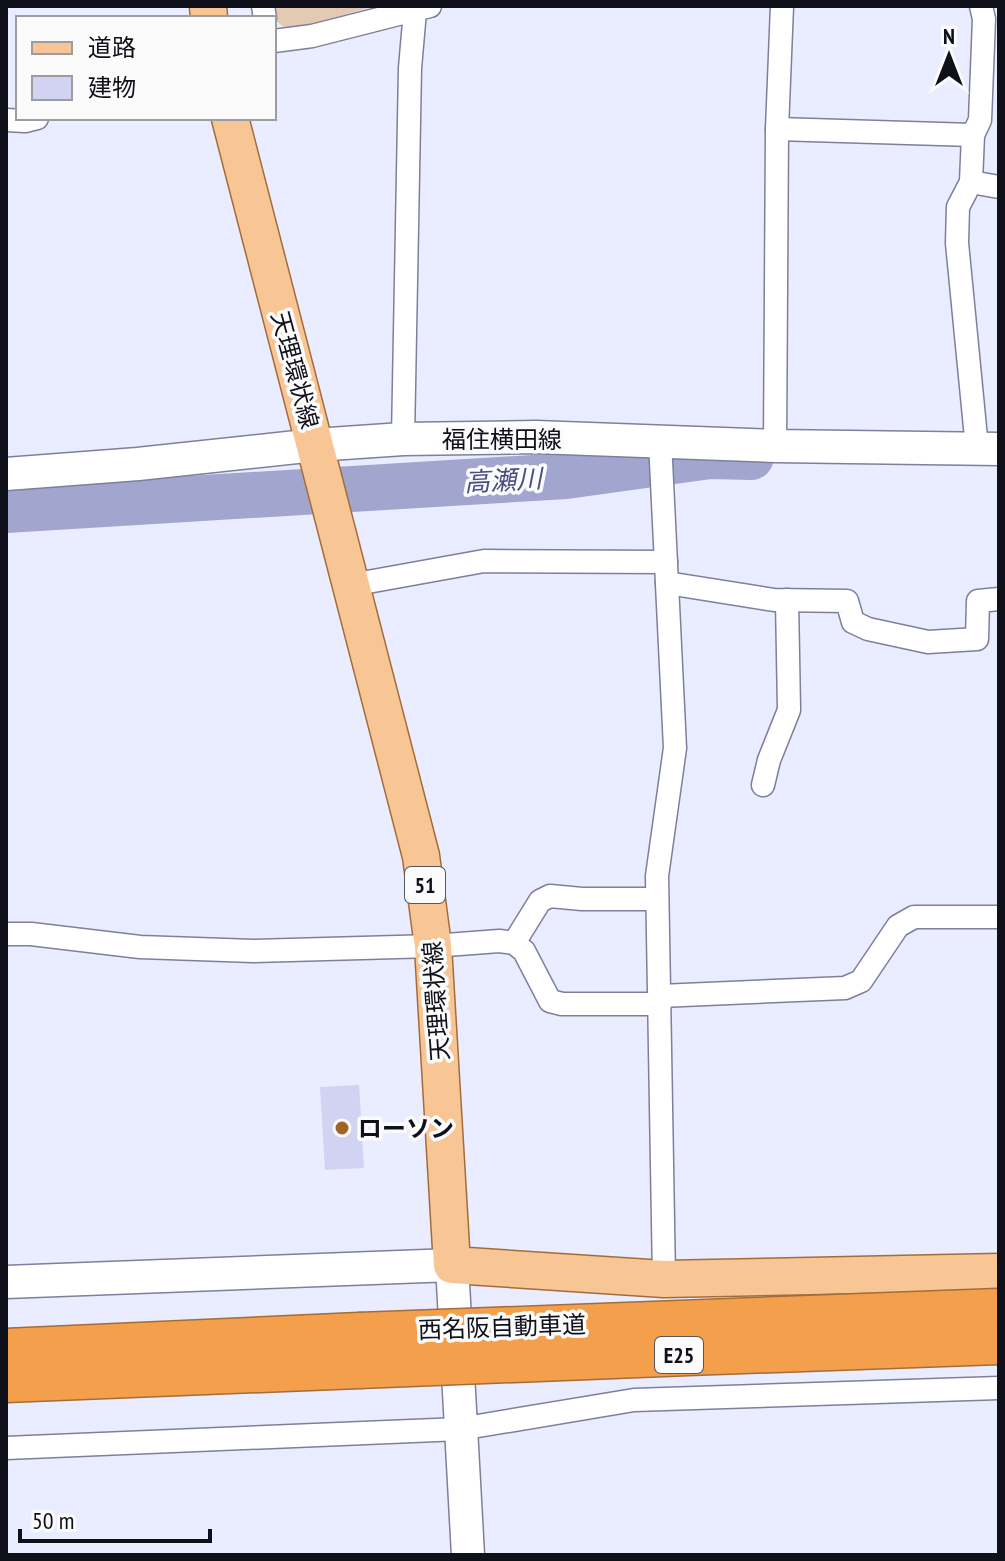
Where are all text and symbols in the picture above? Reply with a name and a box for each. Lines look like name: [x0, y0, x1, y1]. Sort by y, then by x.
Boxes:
legend: [16, 16, 276, 120]
north arrow: [909, 16, 989, 96]
text: N: [943, 22, 955, 50]
text: 道路: [88, 32, 136, 63]
text: 建物: [88, 72, 136, 103]
street label: 天理環状線: [264, 308, 326, 432]
street label: 福住横田線: [442, 424, 562, 455]
water label: 高瀬川: [463, 461, 546, 499]
road number: 51: [405, 867, 445, 903]
street label: 天理環状線: [416, 940, 456, 1062]
place label: ローソン: [358, 1113, 454, 1144]
marker: ローソン: [333, 1119, 351, 1137]
street label: 西名阪自動車道: [418, 1309, 586, 1345]
road number: E25: [655, 1337, 703, 1373]
scale bar: [20, 1493, 210, 1543]
text: 50 m: [32, 1505, 74, 1536]

